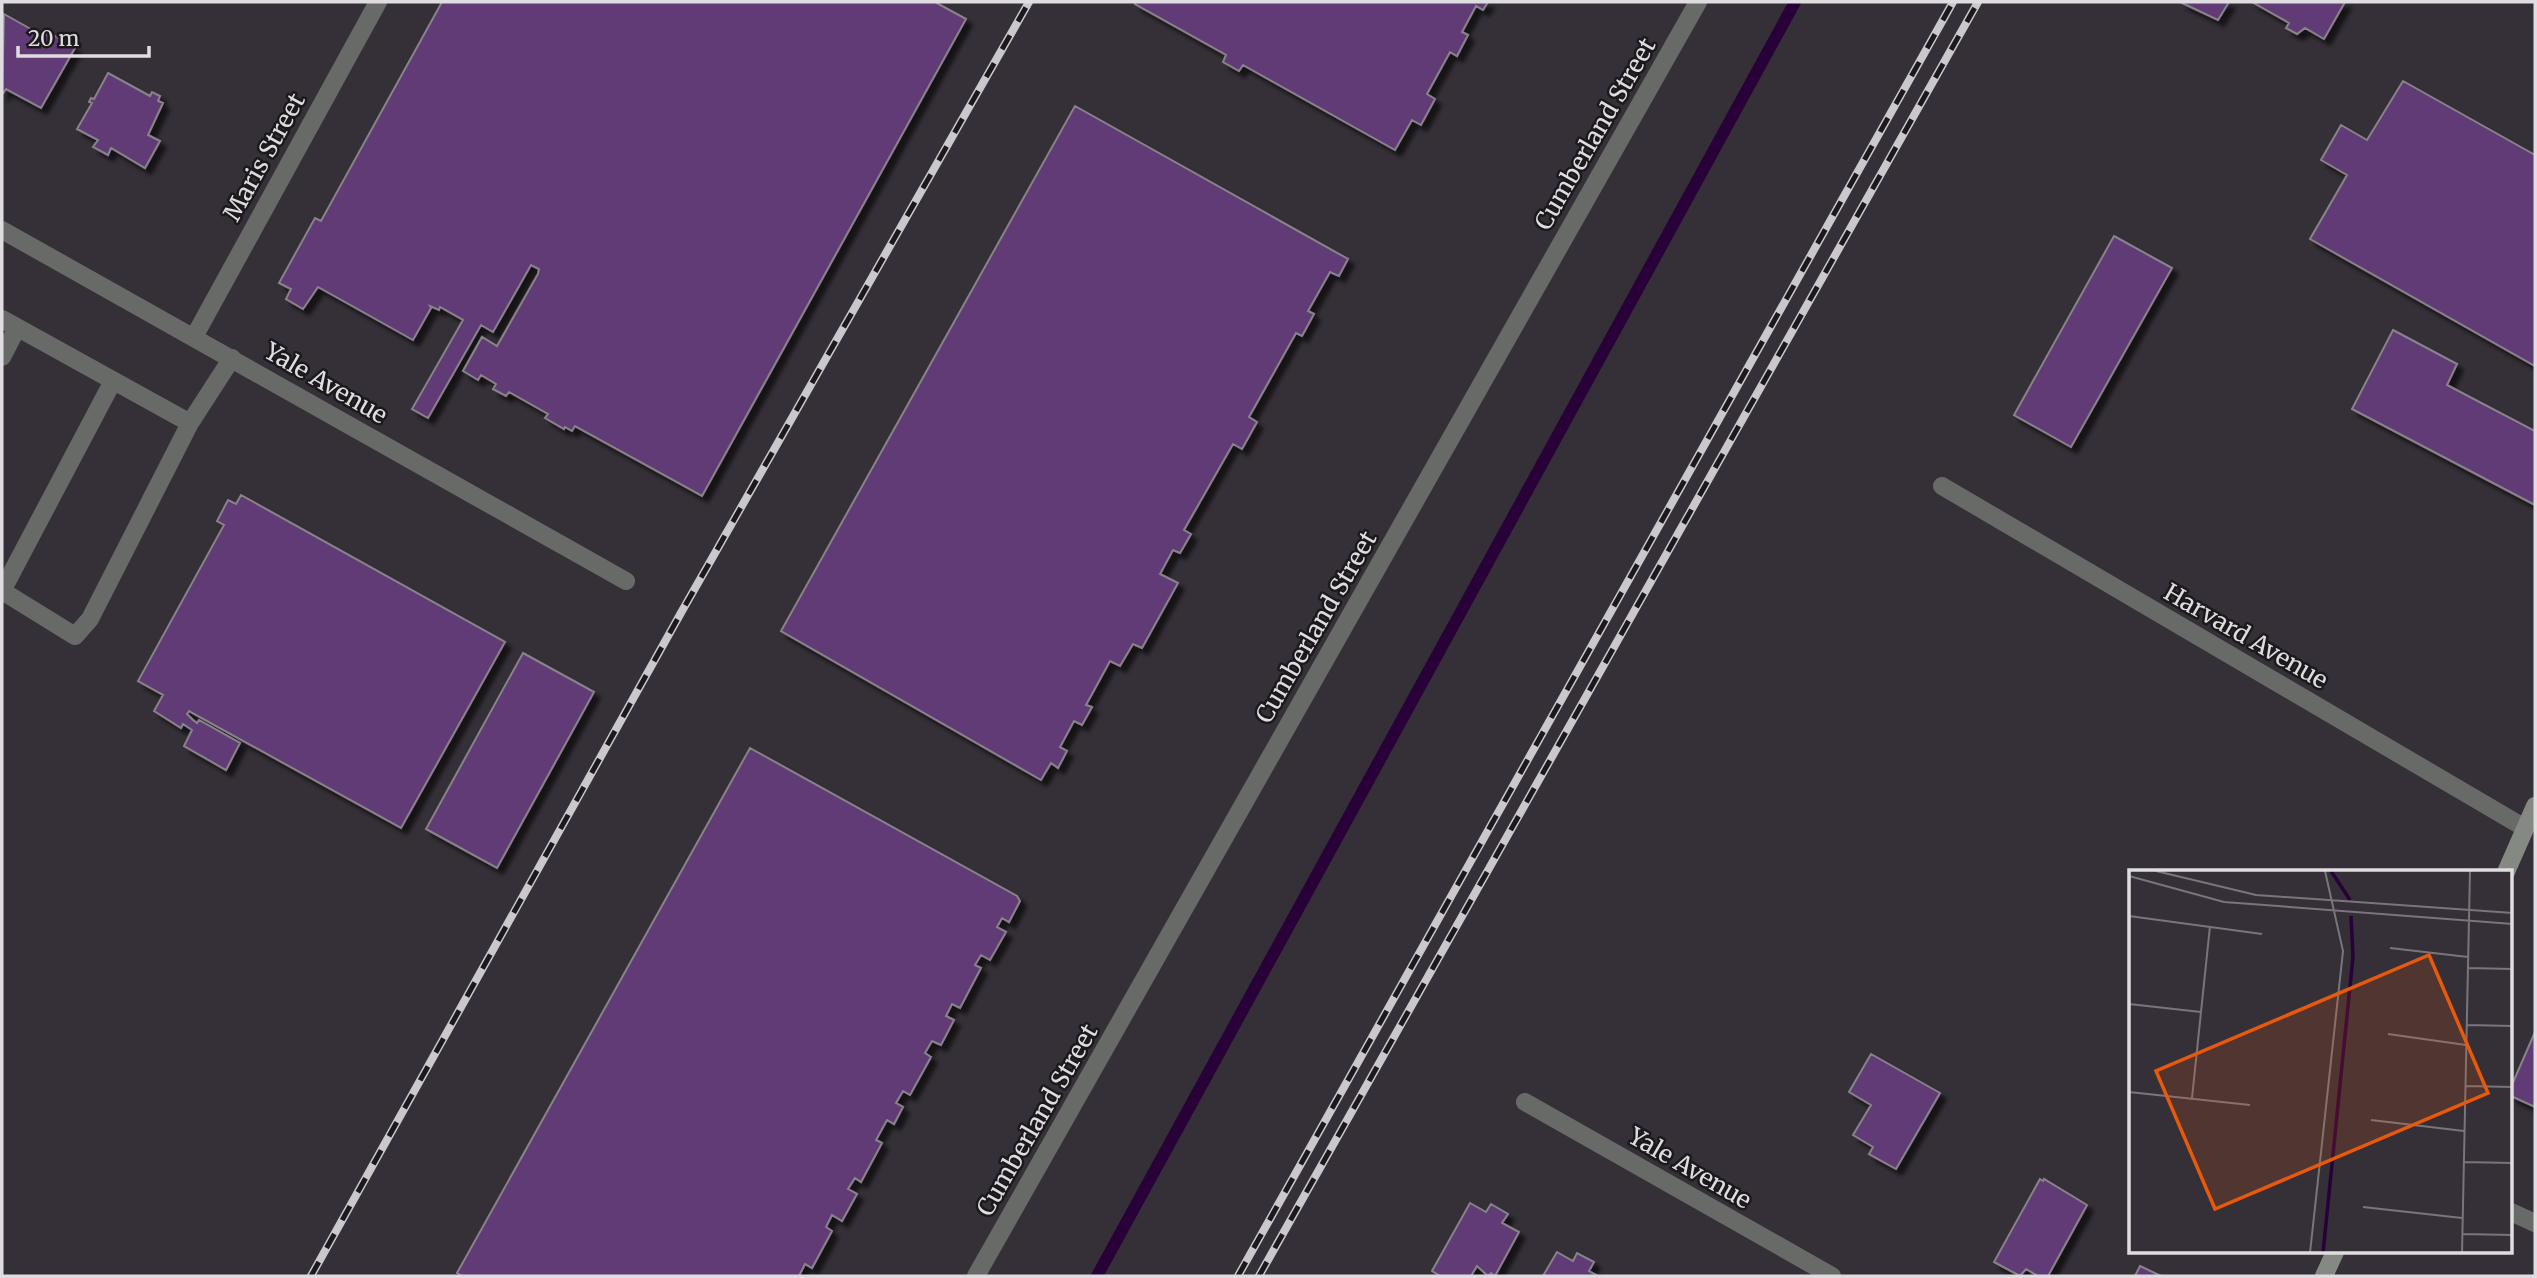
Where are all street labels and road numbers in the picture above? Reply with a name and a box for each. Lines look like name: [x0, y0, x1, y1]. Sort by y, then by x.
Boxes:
street label: Cumberland Street: [1527, 32, 1663, 236]
street label: Maris Street: [216, 87, 312, 226]
street label: Yale Avenue: [258, 335, 393, 431]
street label: Cumberland Street: [1248, 525, 1384, 729]
street label: Harvard Avenue: [2159, 577, 2333, 695]
street label: Cumberland Street: [969, 1018, 1105, 1222]
street label: Yale Avenue: [1622, 1120, 1757, 1216]

